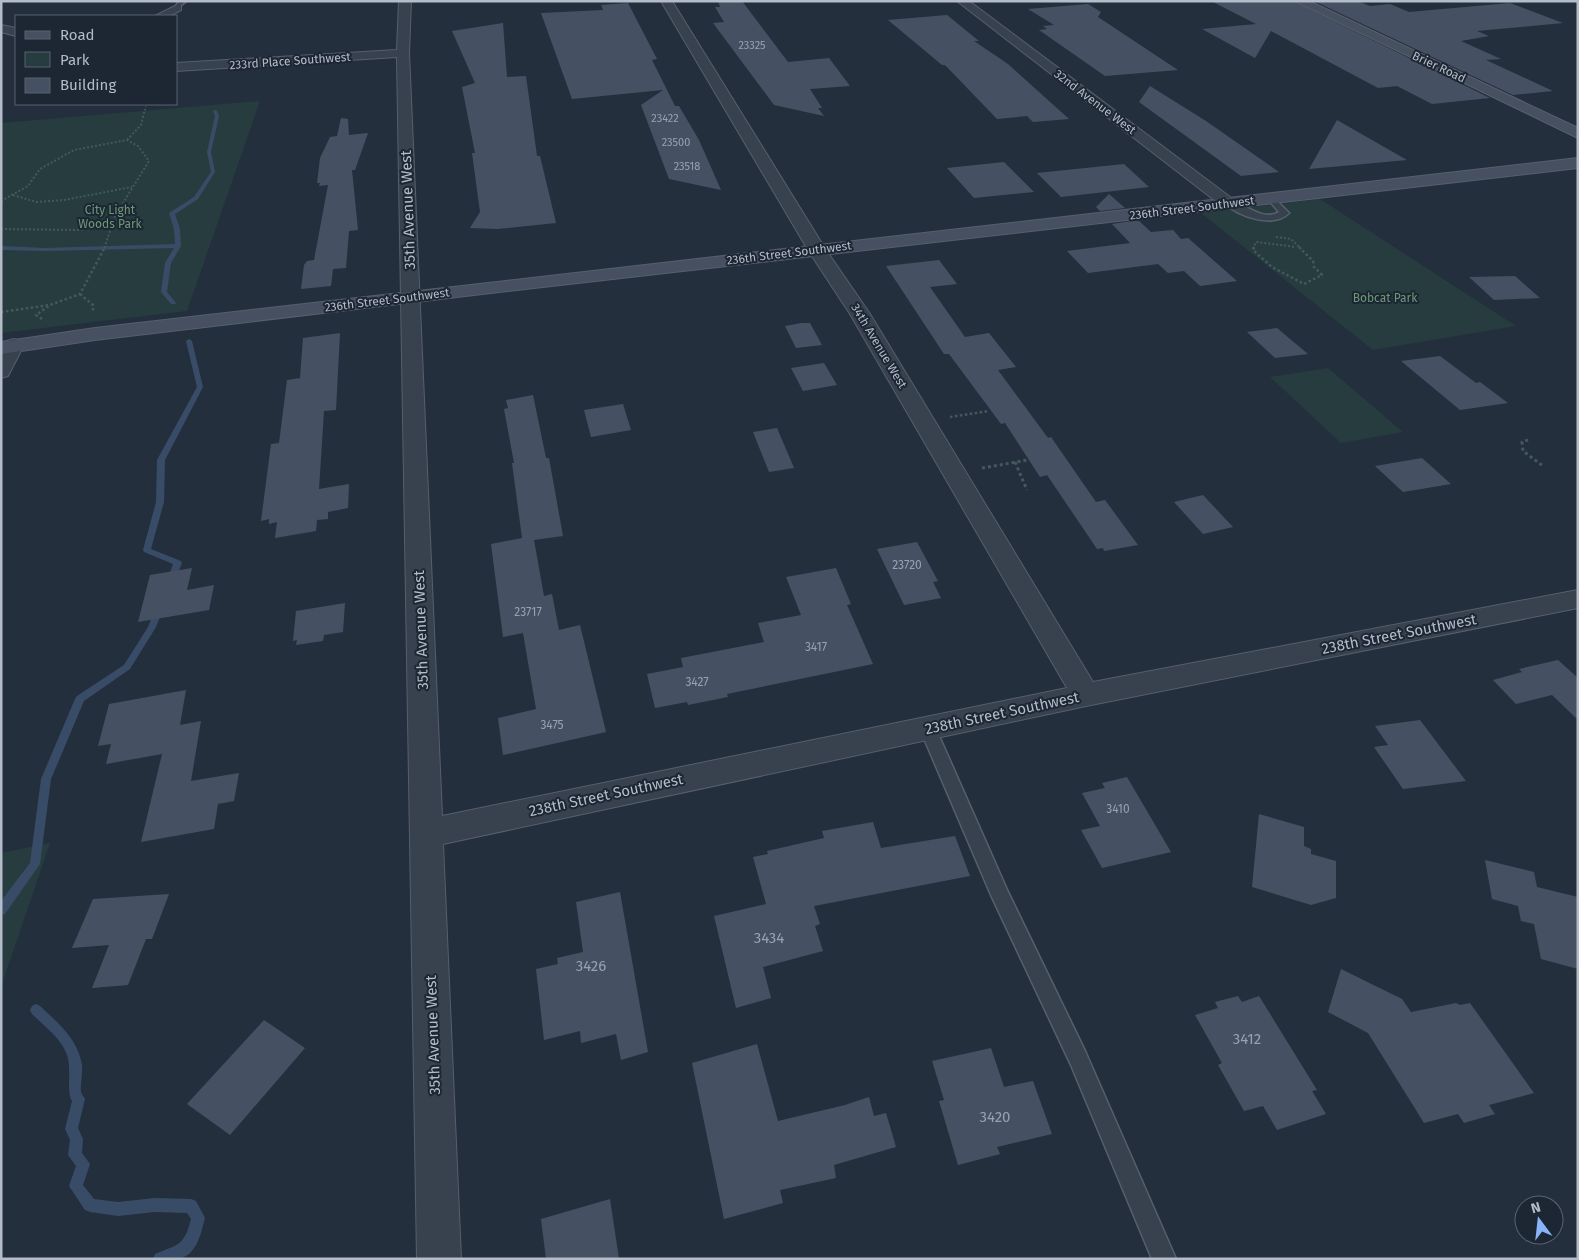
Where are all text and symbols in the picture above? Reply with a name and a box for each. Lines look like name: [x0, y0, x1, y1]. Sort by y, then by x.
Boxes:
legend: [15, 15, 178, 105]
text: Road: [60, 26, 95, 44]
house number: 23325: [738, 39, 766, 52]
street label: Brier Road: [1410, 49, 1468, 85]
street label: 233rd Place Southwest: [229, 50, 352, 72]
text: Park: [60, 51, 90, 69]
street label: 32nd Avenue West: [1051, 67, 1139, 138]
text: Building: [60, 76, 116, 94]
house number: 23422: [651, 112, 679, 125]
house number: 23500: [662, 136, 690, 149]
street label: 35th Avenue West: [397, 149, 419, 270]
house number: 23518: [674, 160, 700, 173]
street label: 236th Street Southwest: [1129, 193, 1256, 223]
park label: City Light Woods Park: [78, 203, 143, 231]
street label: 236th Street Southwest: [726, 238, 853, 268]
street label: 236th Street Southwest: [324, 285, 451, 315]
park label: Bobcat Park: [1353, 291, 1418, 305]
street label: 34th Avenue West: [848, 301, 910, 391]
house number: 23720: [892, 558, 922, 572]
street label: 35th Avenue West: [410, 569, 432, 690]
house number: 23717: [514, 605, 542, 619]
street label: 238th Street Southwest: [1320, 610, 1478, 658]
house number: 3417: [805, 640, 827, 654]
house number: 3427: [685, 675, 709, 689]
street label: 238th Street Southwest: [923, 688, 1081, 738]
house number: 3475: [540, 718, 564, 732]
street label: 238th Street Southwest: [527, 770, 685, 820]
house number: 3410: [1106, 802, 1130, 816]
house number: 3434: [754, 929, 784, 947]
house number: 3426: [576, 957, 606, 975]
street label: 35th Avenue West: [422, 974, 444, 1095]
house number: 3412: [1233, 1030, 1261, 1048]
house number: 3420: [980, 1108, 1010, 1126]
north arrow: [1514, 1195, 1564, 1245]
text: N: [1529, 1199, 1542, 1217]

